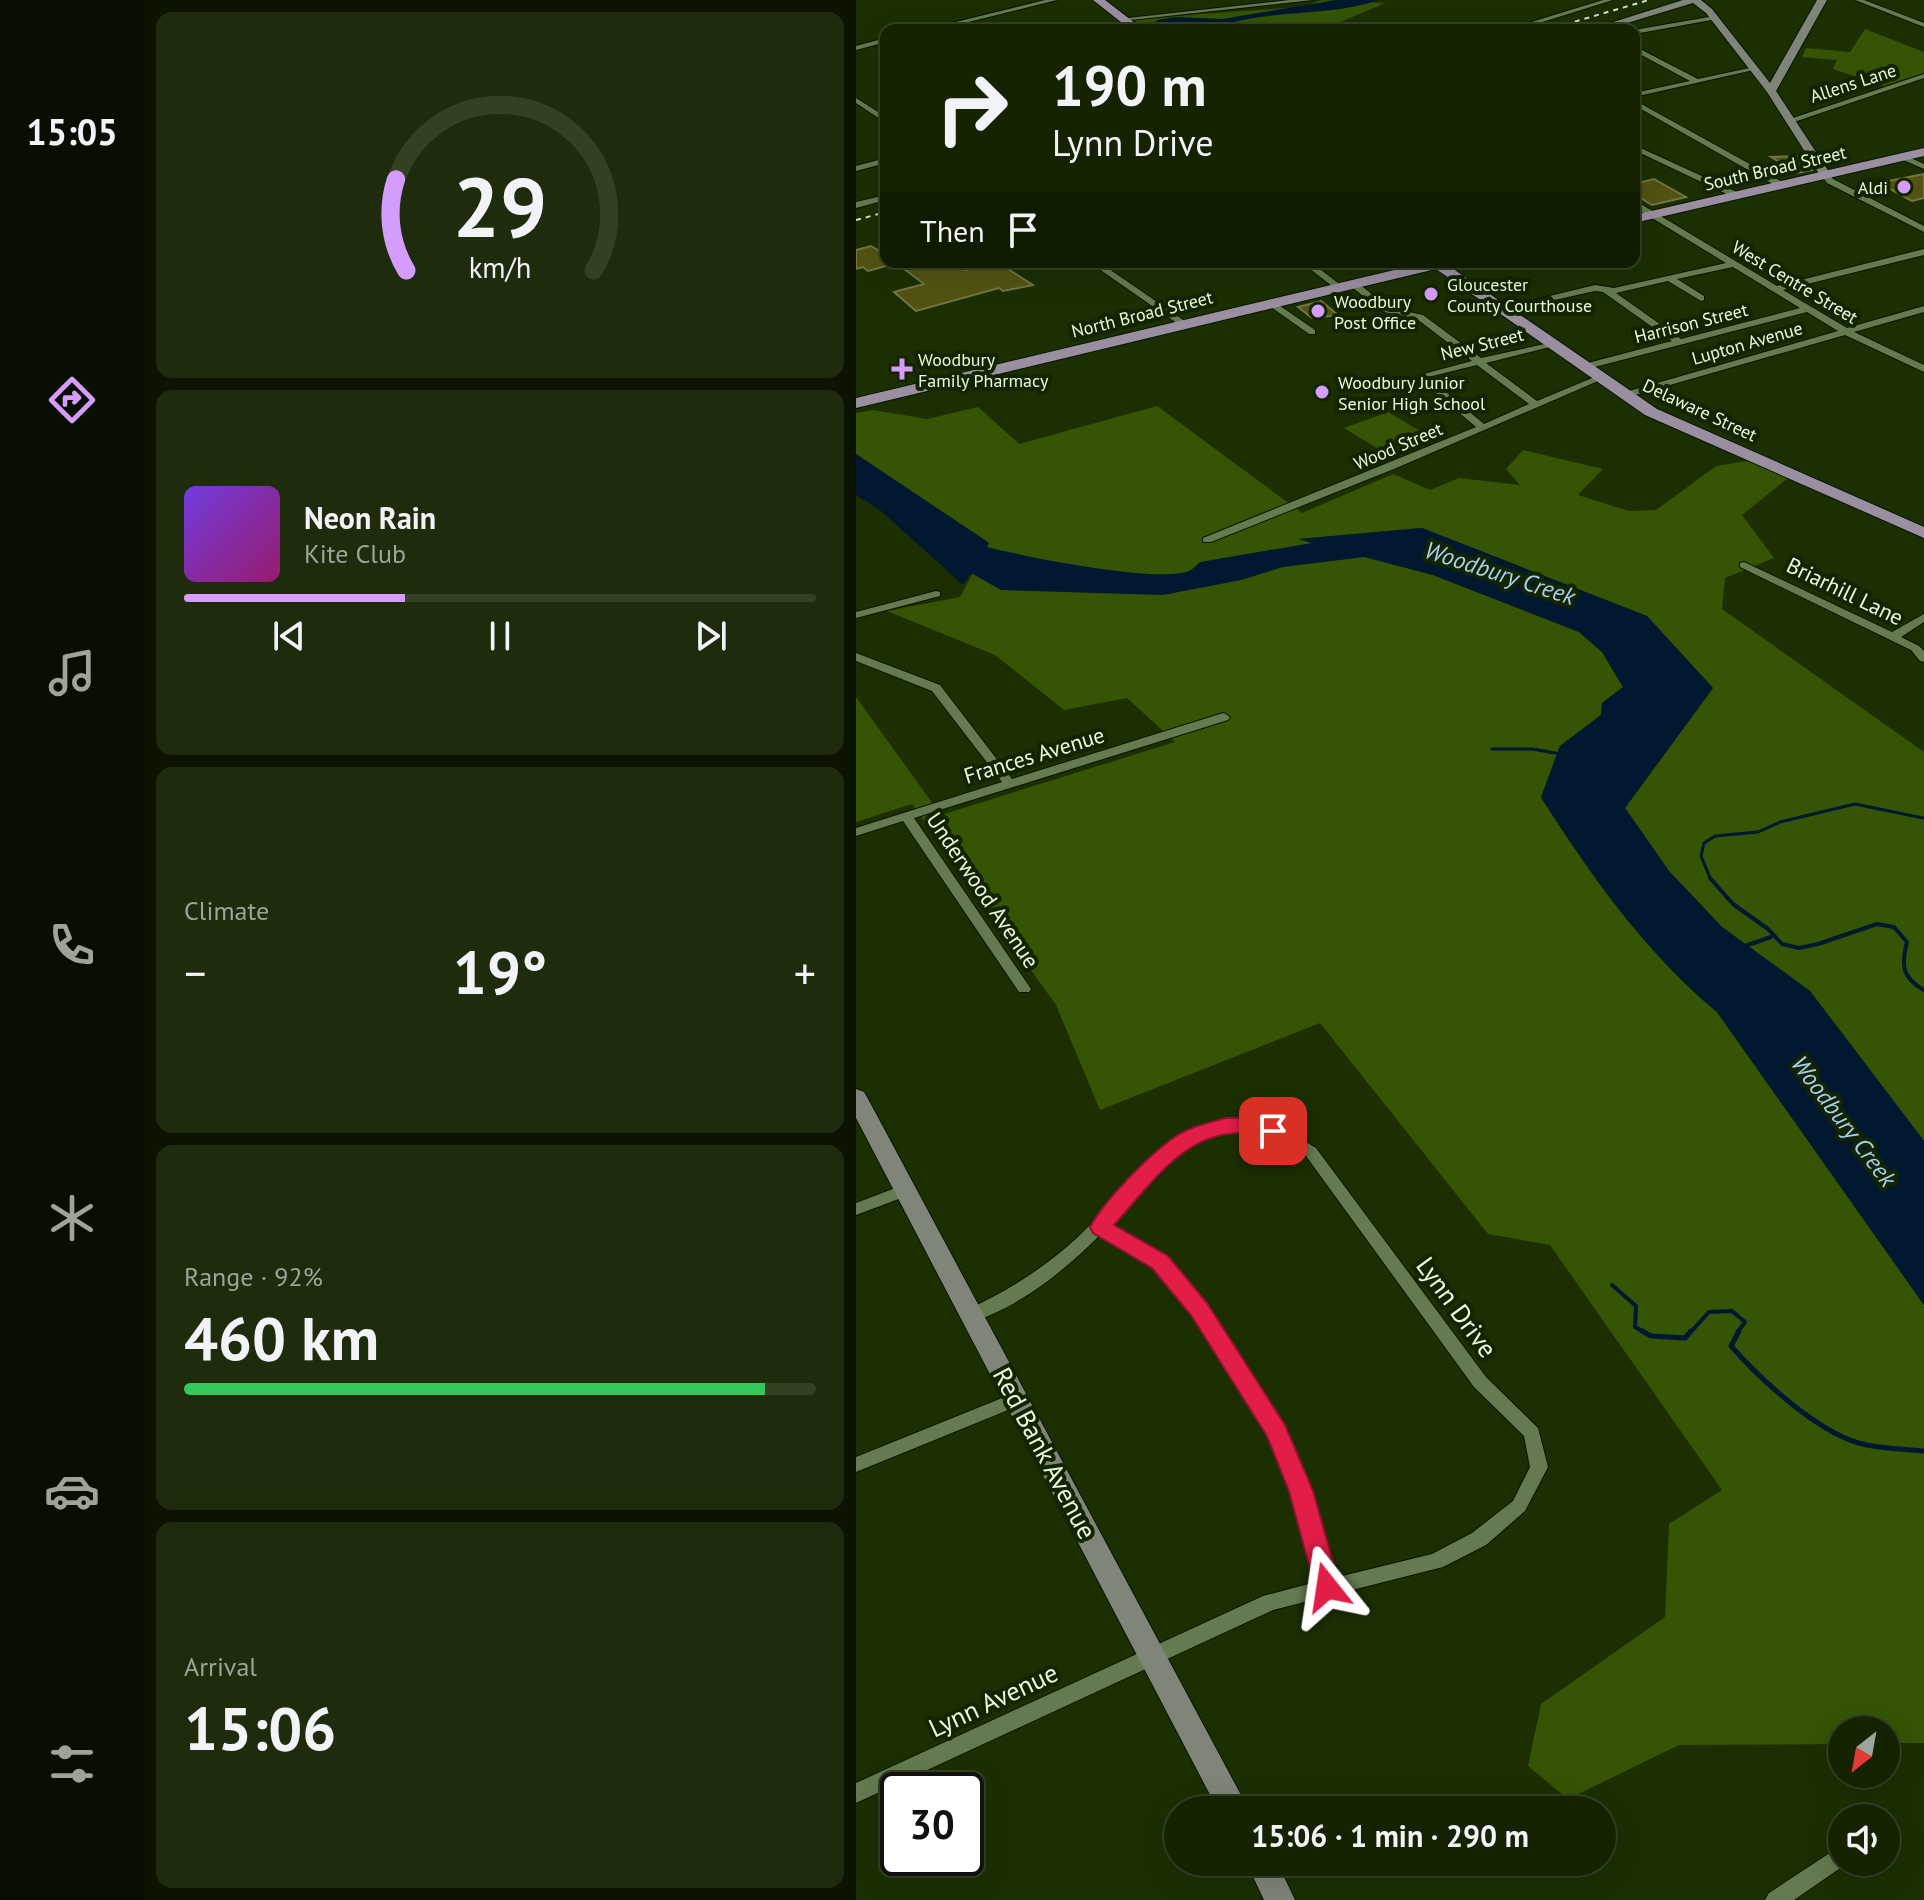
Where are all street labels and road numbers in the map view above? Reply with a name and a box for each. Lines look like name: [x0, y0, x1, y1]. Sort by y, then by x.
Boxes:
street label: Allens Lane: [1807, 58, 1899, 108]
street label: South Broad Street: [1702, 140, 1848, 196]
street label: West Centre Street: [1728, 235, 1862, 329]
street label: North Broad Street: [1069, 285, 1215, 343]
street label: Harrison Street: [1632, 298, 1750, 348]
street label: Lupton Avenue: [1689, 316, 1805, 370]
street label: New Street: [1438, 323, 1526, 365]
street label: Delaware Street: [1639, 374, 1761, 446]
street label: Wood Street: [1350, 417, 1446, 475]
street label: Briarhill Lane: [1782, 551, 1908, 631]
street label: Frances Avenue: [960, 720, 1108, 790]
street label: Underwood Avenue: [920, 807, 1046, 973]
street label: Lynn Drive: [1409, 1250, 1505, 1364]
street label: Red Bank Avenue: [986, 1362, 1104, 1544]
street label: Lynn Avenue: [923, 1656, 1063, 1744]

